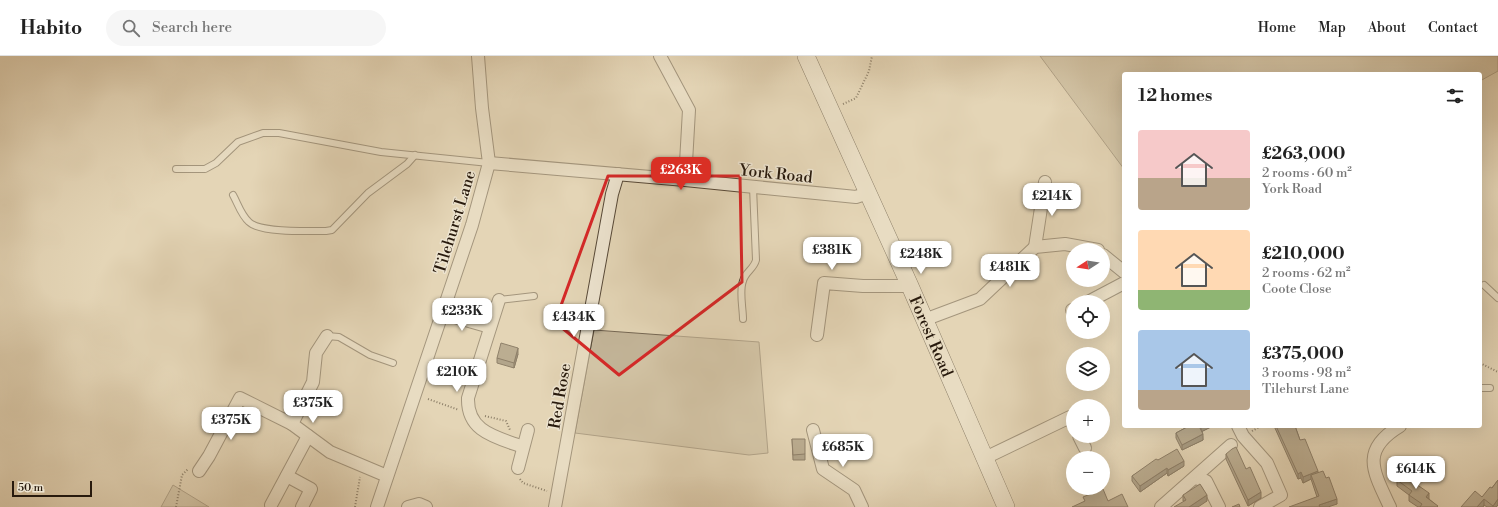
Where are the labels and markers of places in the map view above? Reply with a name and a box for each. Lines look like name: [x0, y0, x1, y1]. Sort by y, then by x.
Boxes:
pin: £263K: [653, 157, 709, 191]
pin: £214K: [1024, 183, 1080, 217]
pin: £381K: [804, 237, 860, 271]
pin: £248K: [893, 241, 949, 275]
pin: £481K: [982, 254, 1038, 288]
pin: £233K: [434, 298, 490, 332]
pin: £434K: [546, 304, 602, 338]
pin: £210K: [429, 359, 485, 393]
pin: £375K: [285, 390, 341, 424]
pin: £375K: [203, 407, 259, 441]
pin: £685K: [815, 434, 871, 468]
pin: £614K: [1388, 456, 1444, 490]

